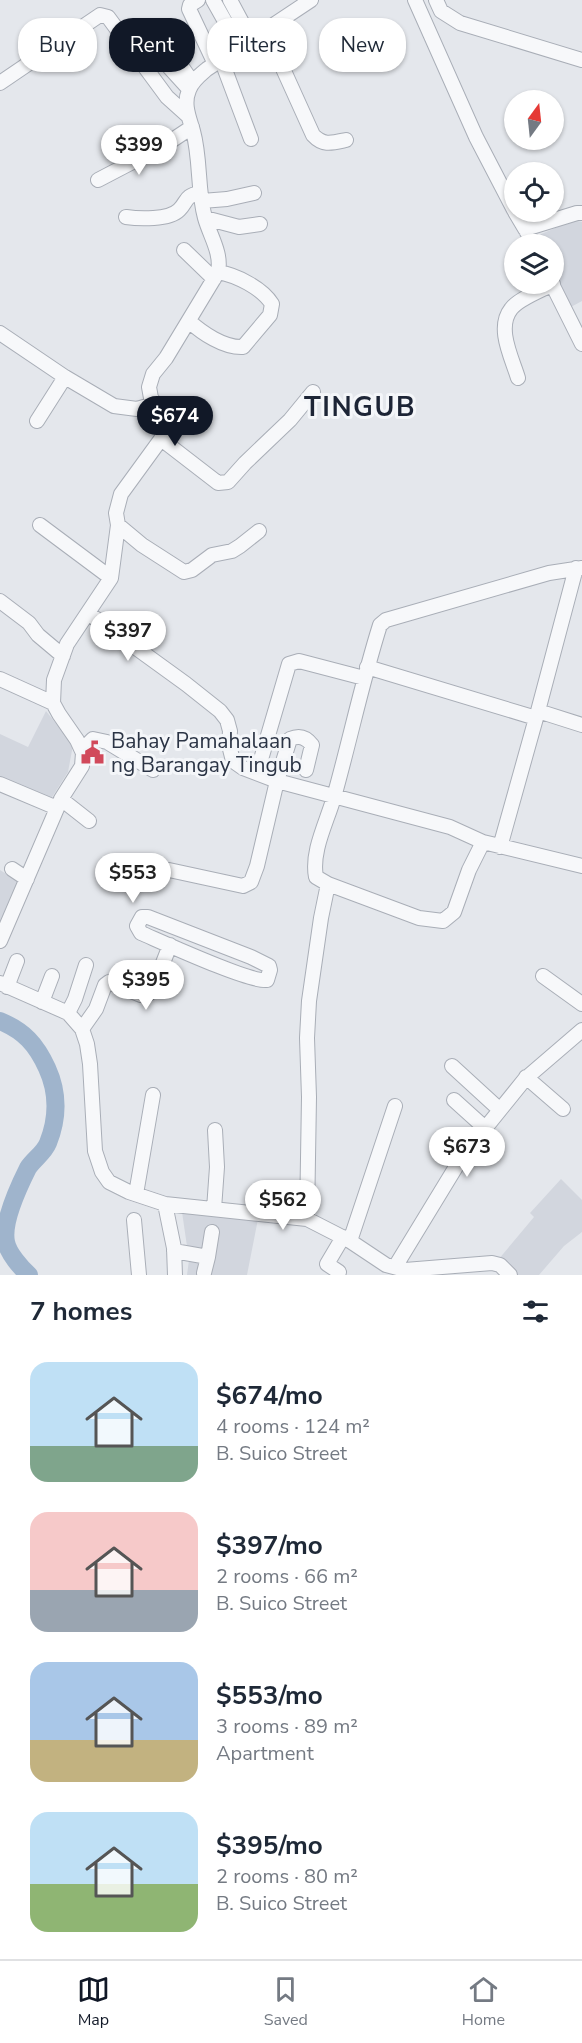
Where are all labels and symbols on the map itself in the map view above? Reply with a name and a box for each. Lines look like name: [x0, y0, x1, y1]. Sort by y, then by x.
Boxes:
north arrow: [504, 90, 564, 150]
pin: $399: [103, 125, 175, 176]
district label: TINGUB: [304, 389, 416, 426]
pin: $674: [139, 396, 211, 447]
pin: $397: [92, 611, 164, 662]
place label: Bahay Pamahalaan ng Barangay Tingub: [111, 727, 302, 779]
public building icon: Bahay Pamahalaan ng Barangay Tingub: [80, 740, 106, 766]
pin: $553: [97, 853, 169, 904]
pin: $395: [110, 960, 182, 1011]
pin: $673: [431, 1127, 503, 1178]
pin: $562: [247, 1180, 319, 1231]

